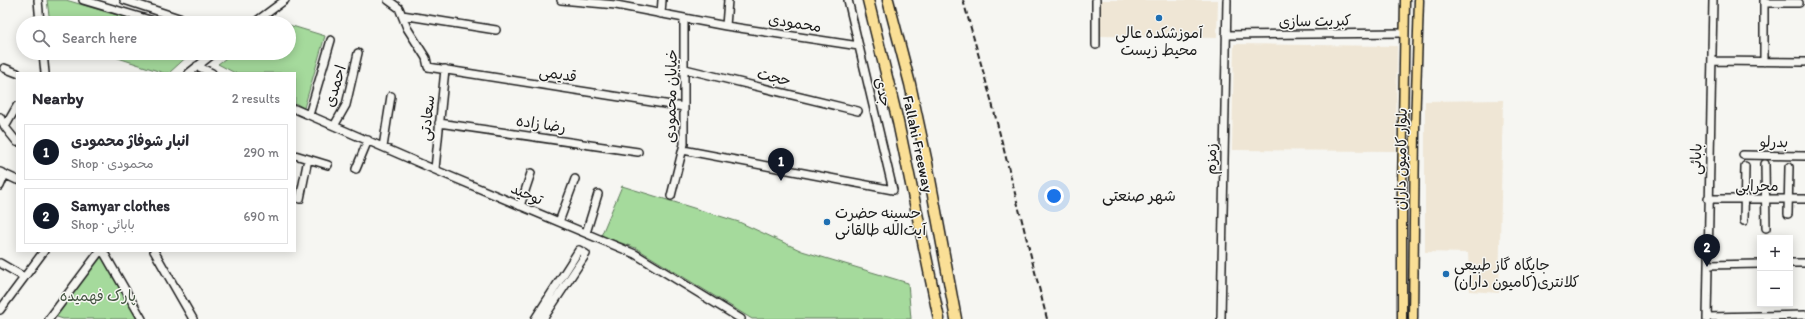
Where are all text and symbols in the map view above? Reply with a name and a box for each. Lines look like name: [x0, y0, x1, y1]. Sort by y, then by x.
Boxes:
street label: محمودی: [767, 10, 823, 36]
street label: کبریت سازی: [1278, 11, 1352, 31]
marker: آموزشکده عالی محیط زیست: [1154, 13, 1164, 23]
search box: [16, 16, 296, 60]
place label: آموزشکده عالی محیط زیست: [1115, 24, 1204, 59]
icon: search: [30, 27, 52, 49]
text: Search here: [62, 29, 137, 47]
street label: خیابان محمودی: [661, 49, 681, 143]
street label: قدیمی: [538, 62, 578, 87]
street label: احمدی: [320, 63, 350, 109]
street label: حجت: [755, 64, 793, 90]
street label: جدی: [871, 76, 895, 108]
text: Nearby: [32, 88, 84, 108]
text: 2 results: [232, 91, 280, 106]
street label: سعادتی: [416, 94, 439, 142]
street label: Fallahi Freeway: [899, 94, 937, 194]
street label: بلوار کامیون داران: [1391, 108, 1411, 210]
street label: رضا زاده: [515, 112, 567, 136]
text: انبار شوفاژ محمودی: [71, 132, 189, 150]
street label: بدرلو: [1759, 133, 1788, 152]
street label: زمزم: [1202, 143, 1222, 175]
street label: بابائی: [1686, 143, 1707, 175]
text: 1: [43, 145, 49, 160]
text: 290 m: [243, 145, 279, 160]
pin: 1: [768, 148, 794, 181]
text: Shop · محمودی: [71, 156, 154, 171]
street label: محرابی: [1735, 177, 1779, 196]
street label: توحید: [508, 179, 546, 209]
your location: [1044, 186, 1064, 206]
district label: شهر صنعتی: [1102, 186, 1176, 206]
text: Samyar clothes: [71, 197, 170, 215]
place label: حسینه حضرت آیت‌الله طالقانی: [835, 204, 927, 240]
text: 2: [43, 209, 49, 224]
text: 690 m: [243, 209, 279, 224]
text: Shop · بابائی: [71, 217, 135, 232]
marker: حسینه حضرت آیت‌الله طالقانی: [822, 217, 832, 227]
pin: 2: [1694, 234, 1720, 267]
map controls: [1757, 235, 1793, 307]
button: +: [1757, 235, 1793, 271]
place label: جایگاه گاز طبیعی کلانتری(کامیون داران): [1454, 256, 1579, 291]
marker: جایگاه گاز طبیعی کلانتری(کامیون داران): [1441, 269, 1451, 279]
button: −: [1757, 271, 1793, 307]
park label: پارک فهمیده: [60, 287, 136, 306]

